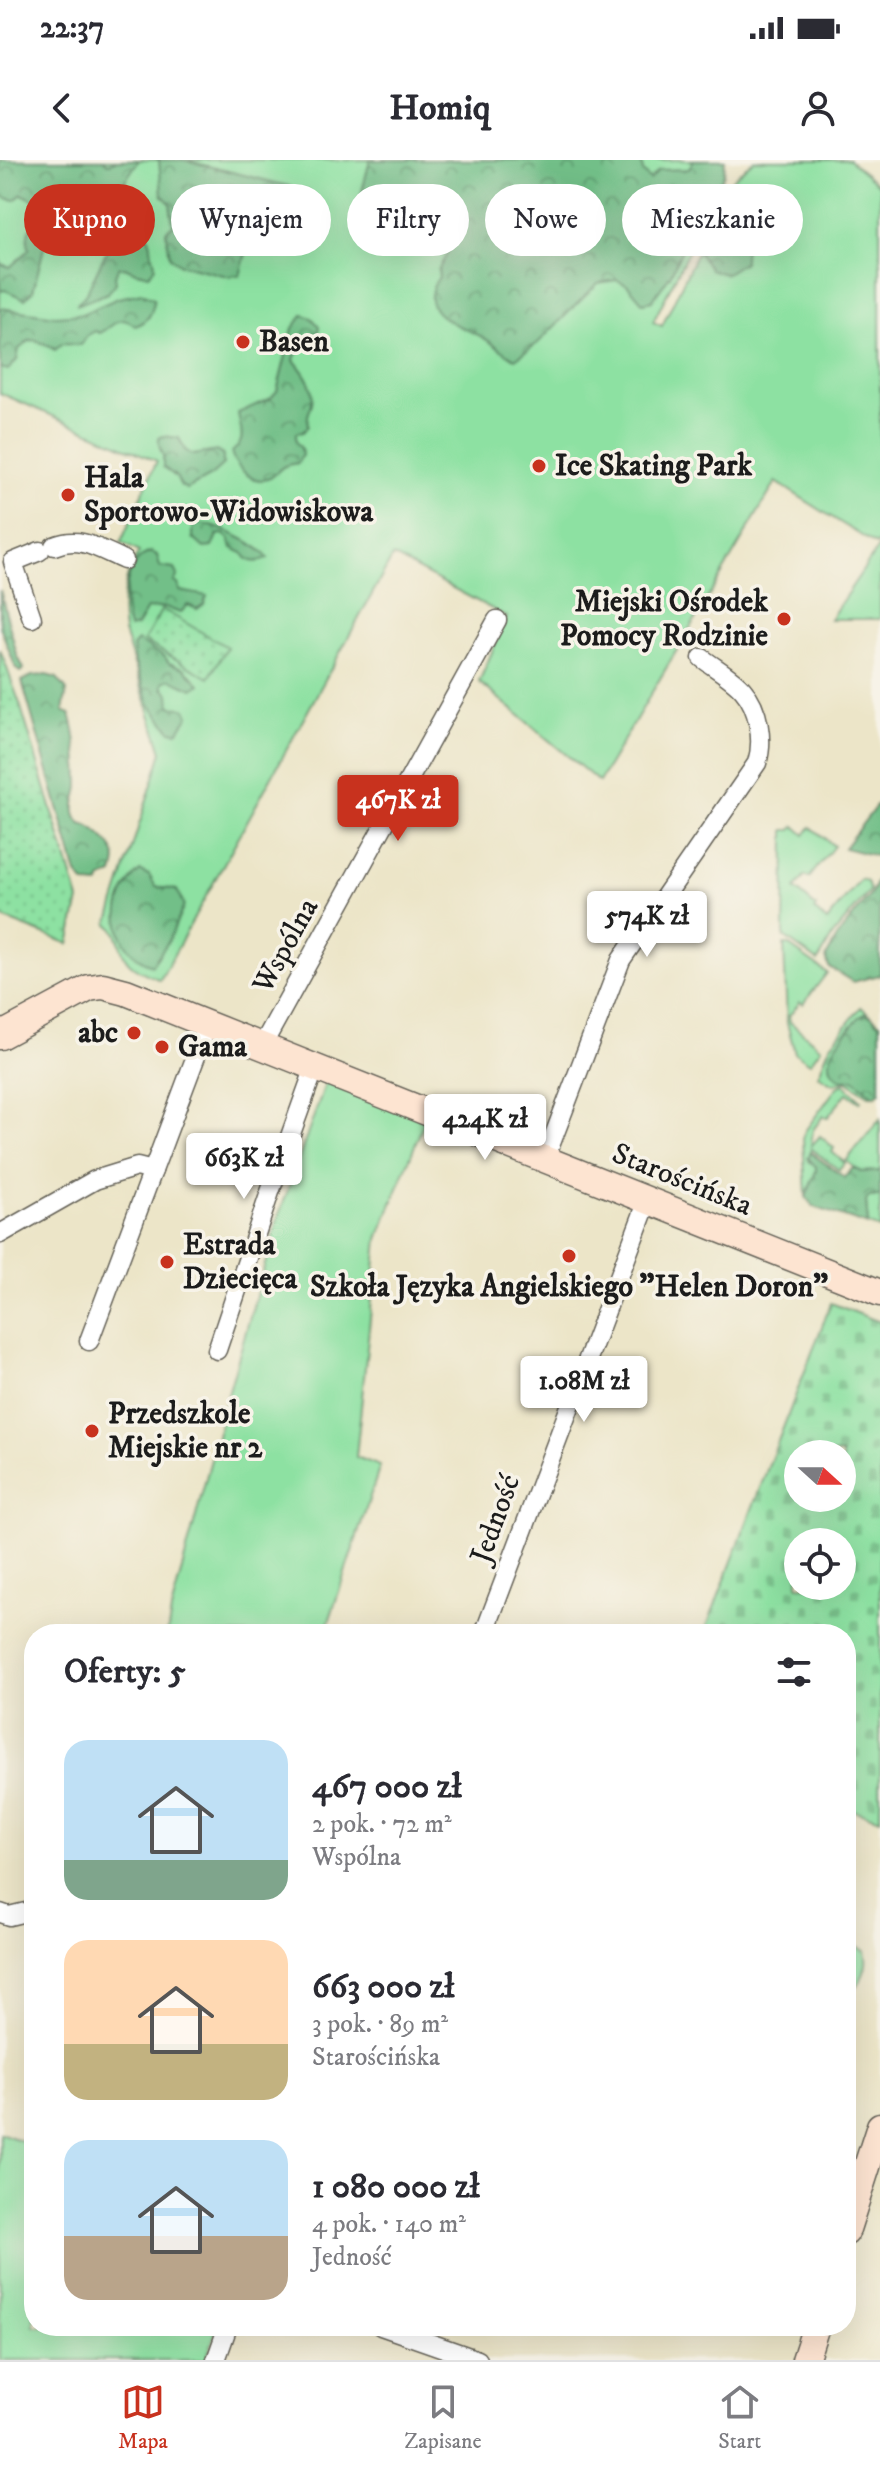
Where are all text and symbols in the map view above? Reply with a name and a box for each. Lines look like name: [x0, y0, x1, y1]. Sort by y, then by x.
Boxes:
text: 22:37: [40, 10, 104, 47]
icon: back: [40, 86, 84, 130]
text: Homiq: [389, 86, 491, 131]
icon: person: [796, 86, 840, 130]
chip: Kupno: [24, 184, 155, 256]
chip: Wynajem: [171, 184, 331, 256]
chip: Filtry: [347, 184, 469, 256]
chip: Nowe: [485, 184, 606, 256]
chip: Mieszkanie: [622, 184, 803, 256]
place label: Basen: [259, 324, 329, 361]
marker: Basen: [234, 333, 252, 351]
place label: Ice Skating Park: [555, 448, 753, 485]
marker: Ice Skating Park: [530, 457, 548, 475]
place label: Hala Sportowo-Widowiskowa: [84, 460, 374, 531]
marker: Hala Sportowo-Widowiskowa: [59, 486, 77, 504]
place label: Miejski Ośrodek Pomocy Rodzinie: [560, 584, 769, 655]
marker: Miejski Ośrodek Pomocy Rodzinie: [775, 610, 793, 628]
pin: 467K zł: [324, 775, 472, 843]
text: 467K zł: [355, 784, 441, 817]
pin: 574K zł: [573, 891, 721, 959]
street label: Wspólna: [244, 892, 327, 1001]
text: 574K zł: [605, 900, 689, 933]
place label: abc: [78, 1015, 118, 1052]
marker: abc: [125, 1024, 143, 1042]
place label: Gama: [178, 1029, 248, 1066]
marker: Gama: [153, 1038, 171, 1056]
pin: 424K zł: [411, 1094, 559, 1162]
text: 424K zł: [442, 1103, 528, 1136]
pin: 663K zł: [170, 1133, 318, 1201]
street label: Starościńska: [607, 1135, 758, 1225]
text: 663K zł: [204, 1142, 284, 1175]
place label: Estrada Dziecięca: [183, 1227, 299, 1298]
marker: Szkoła Języka Angielskiego "Helen Doron": [560, 1247, 578, 1265]
marker: Estrada Dziecięca: [158, 1253, 176, 1271]
place label: Szkoła Języka Angielskiego "Helen Doron": [310, 1269, 828, 1306]
pin: 1.08M zł: [501, 1356, 667, 1424]
text: 1.08M zł: [538, 1365, 630, 1398]
place label: Przedszkole Miejskie nr 2: [108, 1396, 263, 1467]
marker: Przedszkole Miejskie nr 2: [83, 1422, 101, 1440]
north arrow: [784, 1440, 856, 1512]
map controls: [784, 1440, 856, 1600]
street label: Jedność: [462, 1469, 529, 1571]
button: locate: [784, 1528, 856, 1600]
icon: filters: [772, 1650, 816, 1694]
text: Oferty: 5: [64, 1651, 186, 1693]
text: 467 000 zł: [312, 1766, 462, 1808]
icon: home: [128, 1772, 224, 1868]
text: 2 pok. · 72 m²: [312, 1808, 452, 1841]
text: Wspólna: [312, 1841, 401, 1874]
text: 663 000 zł: [312, 1966, 455, 2008]
icon: home: [128, 1972, 224, 2068]
text: 3 pok. · 89 m²: [312, 2008, 448, 2041]
text: Starościńska: [312, 2041, 440, 2074]
text: 1 080 000 zł: [312, 2166, 480, 2208]
icon: home: [128, 2172, 224, 2268]
text: 4 pok. · 140 m²: [312, 2208, 466, 2241]
text: Jedność: [312, 2241, 392, 2274]
tab: Mapa: [118, 2380, 168, 2455]
tab: Zapisane: [404, 2380, 482, 2455]
tab: Start: [718, 2380, 762, 2455]

